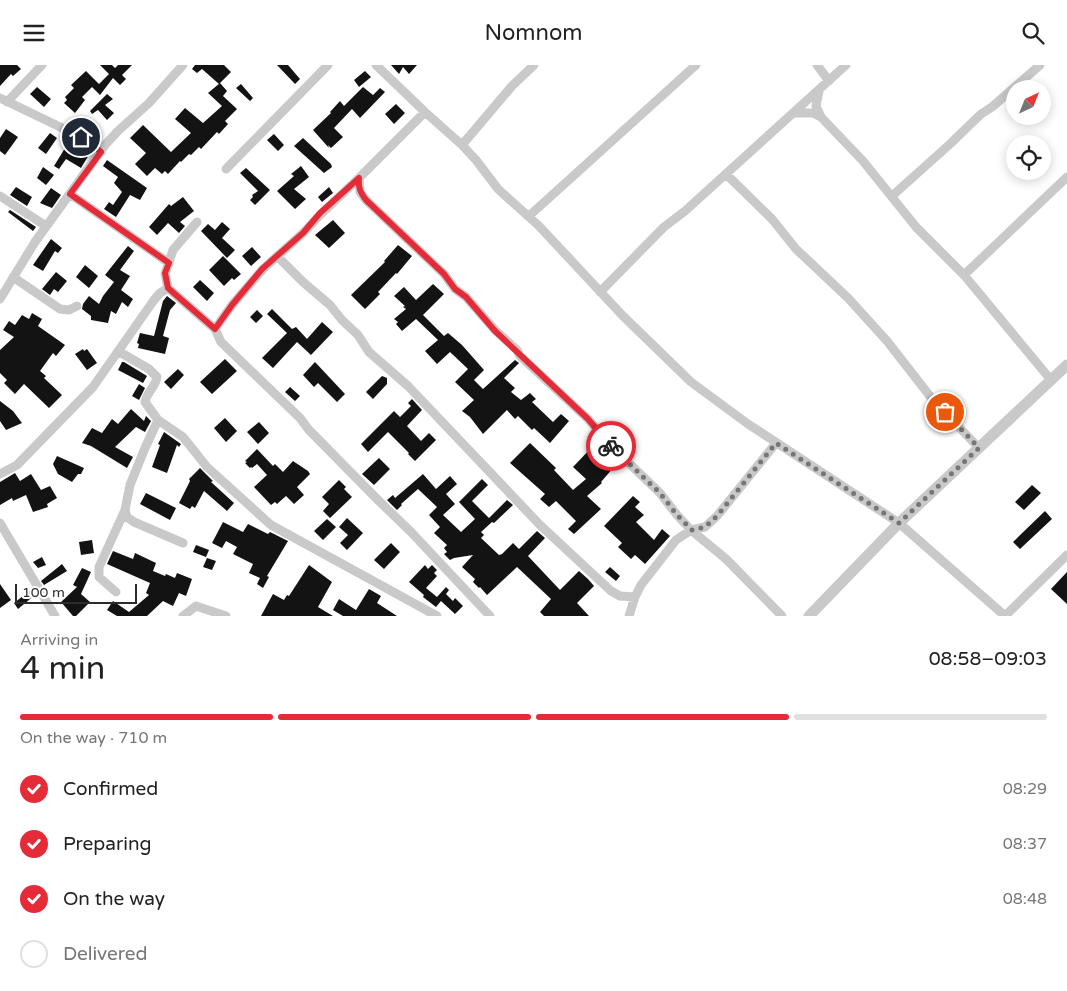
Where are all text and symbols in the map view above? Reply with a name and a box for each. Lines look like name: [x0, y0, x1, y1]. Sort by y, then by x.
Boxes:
icon: menu: [20, 19, 48, 47]
icon: search: [1019, 19, 1047, 47]
text: Nomnom: [485, 20, 582, 46]
north arrow: [1006, 80, 1051, 125]
map controls: [1006, 80, 1051, 180]
pin: [60, 116, 102, 158]
icon: home: [67, 123, 95, 151]
button: locate: [1006, 135, 1051, 180]
pin: [924, 391, 966, 433]
icon: bag: [931, 398, 959, 426]
courier: [586, 421, 636, 471]
icon: bike: [597, 432, 625, 460]
scale bar: [15, 581, 138, 604]
text: 100 m: [22, 584, 65, 601]
text: Arriving in: [20, 630, 98, 650]
text: 08:58–09:03: [929, 648, 1047, 670]
text: 4 min: [20, 650, 105, 688]
text: On the way · 710 m: [20, 728, 167, 748]
icon: check: [20, 775, 48, 803]
text: Confirmed: [63, 778, 158, 800]
text: 08:29: [1003, 779, 1047, 799]
icon: check: [20, 830, 48, 858]
text: Preparing: [63, 833, 152, 855]
text: 08:37: [1003, 834, 1047, 854]
icon: check: [20, 885, 48, 913]
text: On the way: [63, 888, 165, 910]
text: 08:48: [1003, 889, 1047, 909]
text: Delivered: [63, 943, 148, 965]

